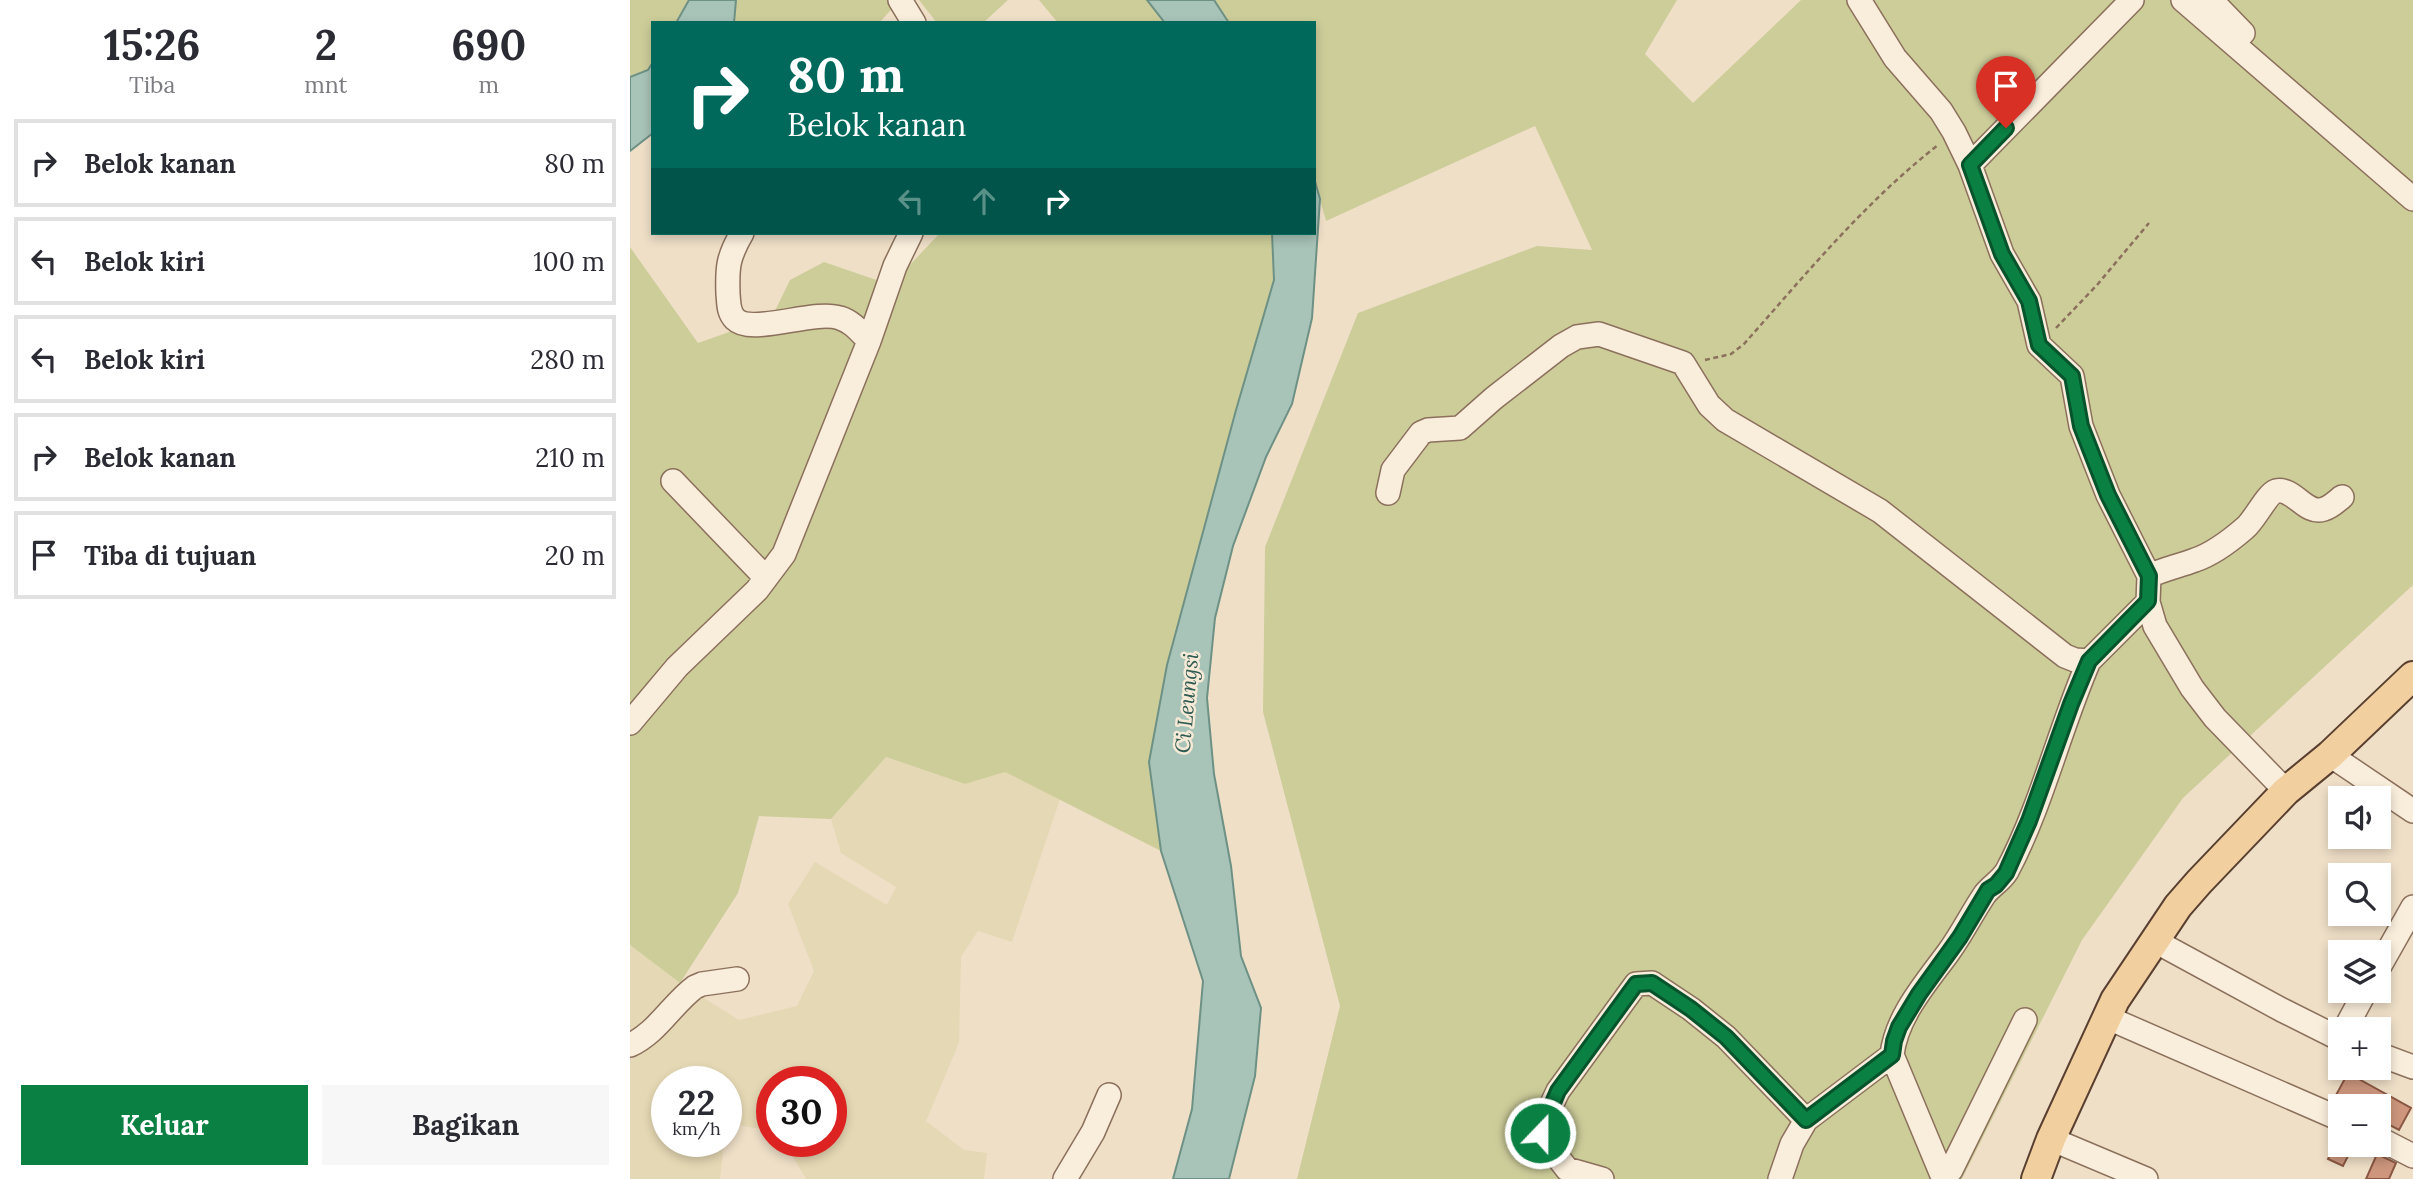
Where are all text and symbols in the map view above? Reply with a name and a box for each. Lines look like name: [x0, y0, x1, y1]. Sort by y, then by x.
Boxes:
text: 15:26: [104, 18, 201, 72]
text: 2: [315, 18, 337, 72]
text: 690: [451, 18, 526, 72]
text: 80 m: [787, 43, 904, 105]
icon: right: [672, 49, 763, 140]
pin: [1976, 56, 2036, 128]
icon: arrive: [1987, 67, 2025, 105]
text: Tiba: [129, 70, 175, 99]
text: mnt: [304, 70, 347, 99]
text: m: [478, 70, 499, 99]
text: Belok kanan: [787, 104, 966, 145]
icon: right: [25, 144, 63, 182]
text: Belok kanan: [84, 147, 236, 180]
text: 80 m: [544, 147, 605, 180]
icon: left: [892, 182, 930, 220]
icon: ahead: [965, 182, 1003, 220]
icon: right: [1038, 182, 1076, 220]
icon: left: [25, 242, 63, 280]
text: Belok kiri: [84, 245, 205, 278]
text: 100 m: [533, 245, 605, 278]
icon: left: [25, 340, 63, 378]
text: Belok kiri: [84, 343, 205, 376]
text: 280 m: [530, 343, 605, 376]
icon: right: [25, 438, 63, 476]
text: Belok kanan: [84, 441, 236, 474]
text: 210 m: [535, 441, 605, 474]
icon: arrive: [25, 536, 63, 574]
text: Tiba di tujuan: [84, 539, 256, 572]
text: 20 m: [545, 539, 605, 572]
water label: Ci Leungsi: [1169, 651, 1204, 754]
map controls: [2328, 786, 2391, 1157]
button: sound: [2328, 786, 2391, 849]
button: search: [2328, 863, 2391, 926]
button: layers: [2328, 940, 2391, 1003]
button: +: [2328, 1017, 2391, 1080]
speed limit sign: 30: [756, 1066, 847, 1157]
text: 22: [678, 1080, 715, 1125]
button: Keluar: [21, 1085, 308, 1165]
button: Bagikan: [322, 1085, 609, 1165]
button: −: [2328, 1094, 2391, 1157]
position arrow: [1503, 1096, 1577, 1170]
text: km/h: [672, 1117, 721, 1140]

